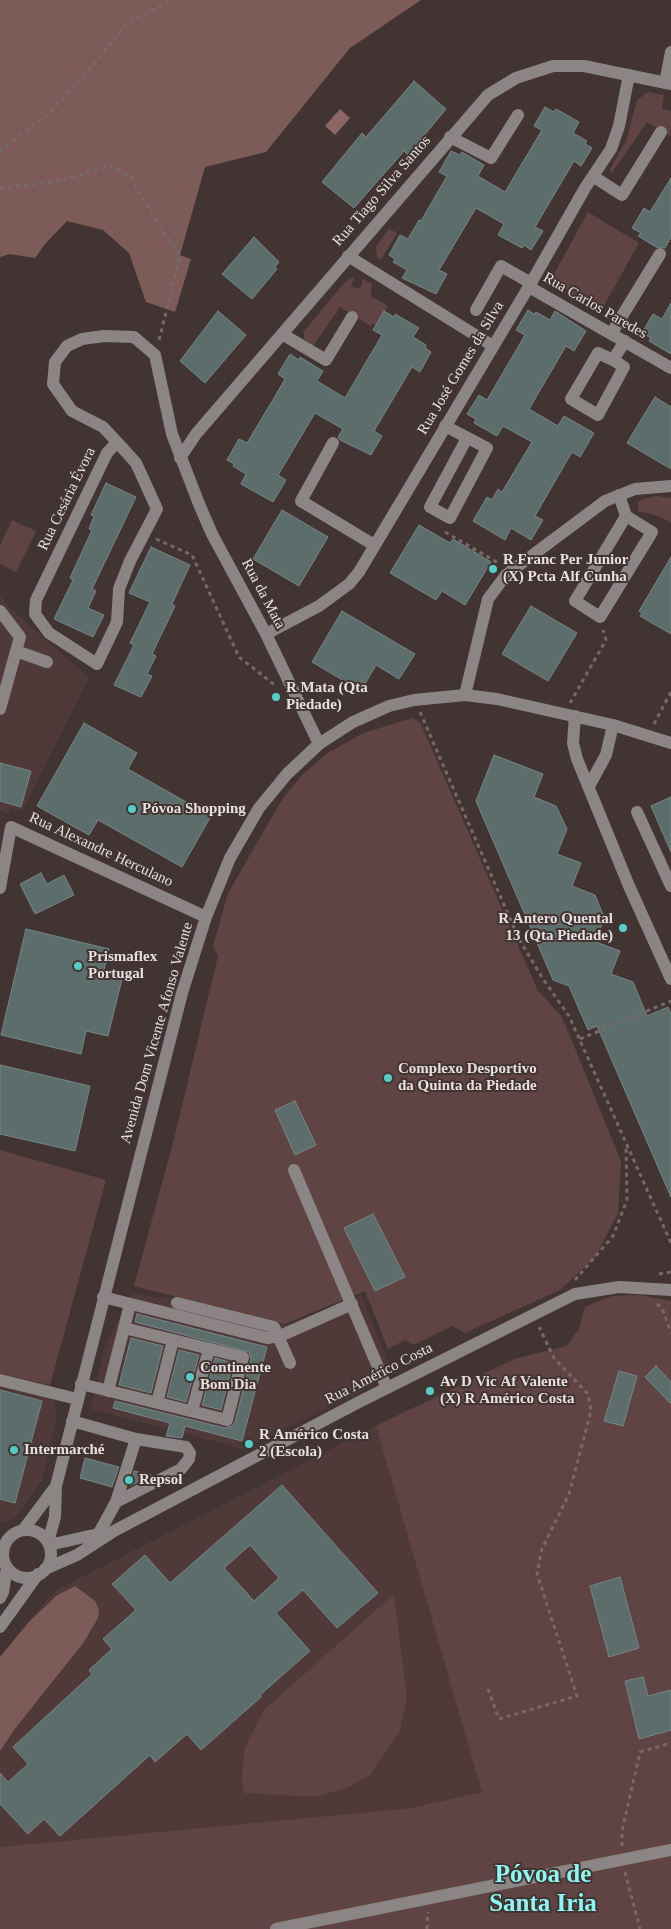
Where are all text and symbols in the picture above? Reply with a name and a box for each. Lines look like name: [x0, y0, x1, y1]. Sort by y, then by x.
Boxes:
street label: Rua Tiago Silva Santos: [329, 132, 435, 250]
street label: Rua Carlos Paredes: [540, 269, 650, 343]
street label: Rua José Gomes da Silva: [414, 298, 508, 438]
street label: Rua Cesária Évora: [34, 445, 100, 553]
place label: R Franc Per Junior (X) Pcta Alf Cunha: [503, 551, 628, 586]
street label: Rua da Mata: [237, 556, 289, 632]
marker: R Franc Per Junior (X) Pcta Alf Cunha: [487, 563, 499, 575]
place label: R Mata (Qta Piedade): [286, 679, 368, 714]
marker: R Mata (Qta Piedade): [270, 691, 282, 703]
place label: Póvoa Shopping: [142, 800, 246, 818]
marker: Póvoa Shopping: [126, 803, 138, 815]
street label: Rua Alexandre Herculano: [26, 809, 176, 891]
place label: R Antero Quental 13 (Qta Piedade): [498, 910, 613, 945]
street label: Avenida Dom Vicente Afonso Valente: [117, 920, 197, 1146]
marker: R Antero Quental 13 (Qta Piedade): [617, 922, 629, 934]
place label: Prismaflex Portugal: [88, 948, 157, 983]
marker: Prismaflex Portugal: [72, 960, 84, 972]
place label: Complexo Desportivo da Quinta da Piedade: [398, 1060, 537, 1095]
marker: Complexo Desportivo da Quinta da Piedade: [382, 1072, 394, 1084]
street label: Rua Américo Costa: [322, 1339, 436, 1409]
place label: Continente Bom Dia: [200, 1359, 271, 1394]
marker: Continente Bom Dia: [184, 1371, 196, 1383]
place label: Av D Vic Af Valente (X) R Américo Costa: [440, 1373, 575, 1408]
marker: Av D Vic Af Valente (X) R Américo Costa: [424, 1385, 436, 1397]
place label: R Américo Costa 2 (Escola): [259, 1426, 369, 1461]
marker: R Américo Costa 2 (Escola): [243, 1438, 255, 1450]
place label: Intermarché: [24, 1441, 105, 1459]
marker: Intermarché: [8, 1444, 20, 1456]
place label: Repsol: [139, 1471, 182, 1489]
marker: Repsol: [123, 1474, 135, 1486]
district label: Póvoa de Santa Iria: [489, 1861, 597, 1920]

